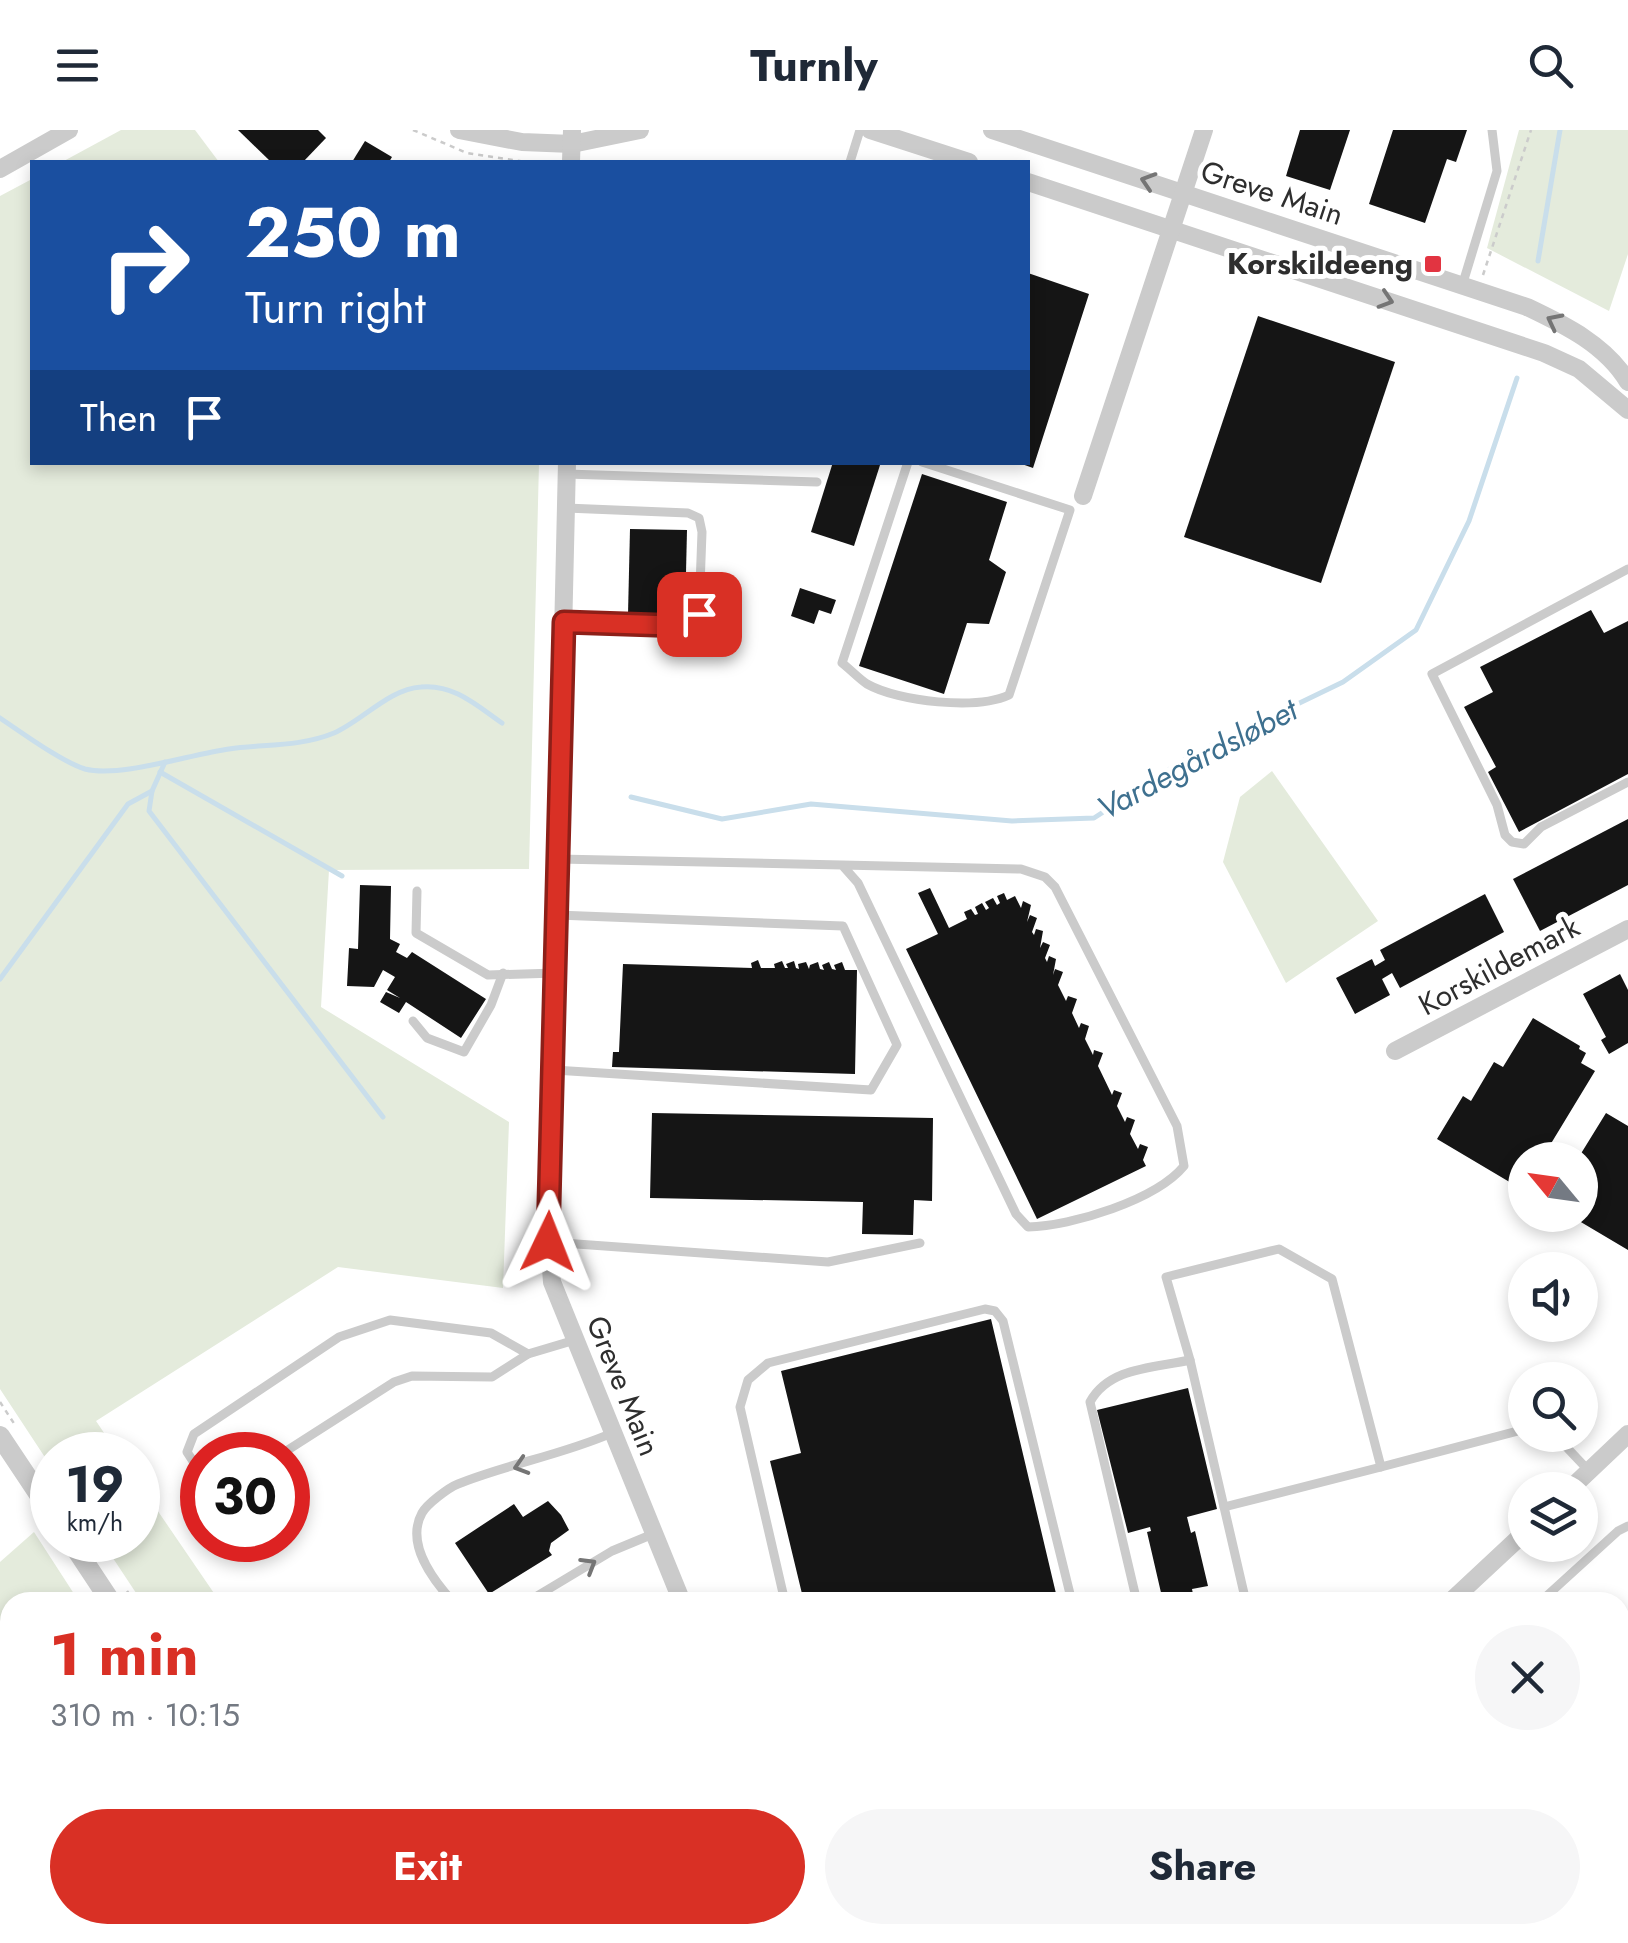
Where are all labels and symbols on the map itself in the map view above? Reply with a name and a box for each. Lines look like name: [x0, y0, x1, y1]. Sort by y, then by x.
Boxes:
street label: Greve Main: [1195, 149, 1349, 236]
one-way arrow: [1140, 173, 1157, 193]
place label: Korskildeeng: [1227, 242, 1413, 285]
marker: Korskildeeng: [1422, 253, 1444, 275]
one-way arrow: [1376, 289, 1393, 309]
one-way arrow: [1547, 313, 1565, 333]
pin: [657, 572, 742, 657]
water label: Vardegårdsløbet: [1089, 686, 1308, 831]
street label: Korskildemark: [1411, 905, 1588, 1026]
north arrow: [1508, 1142, 1598, 1232]
position arrow: [496, 1190, 600, 1294]
street label: Greve Main: [576, 1309, 671, 1462]
speed limit sign: 30: [180, 1432, 310, 1562]
one-way arrow: [513, 1454, 530, 1475]
one-way arrow: [578, 1558, 596, 1577]

